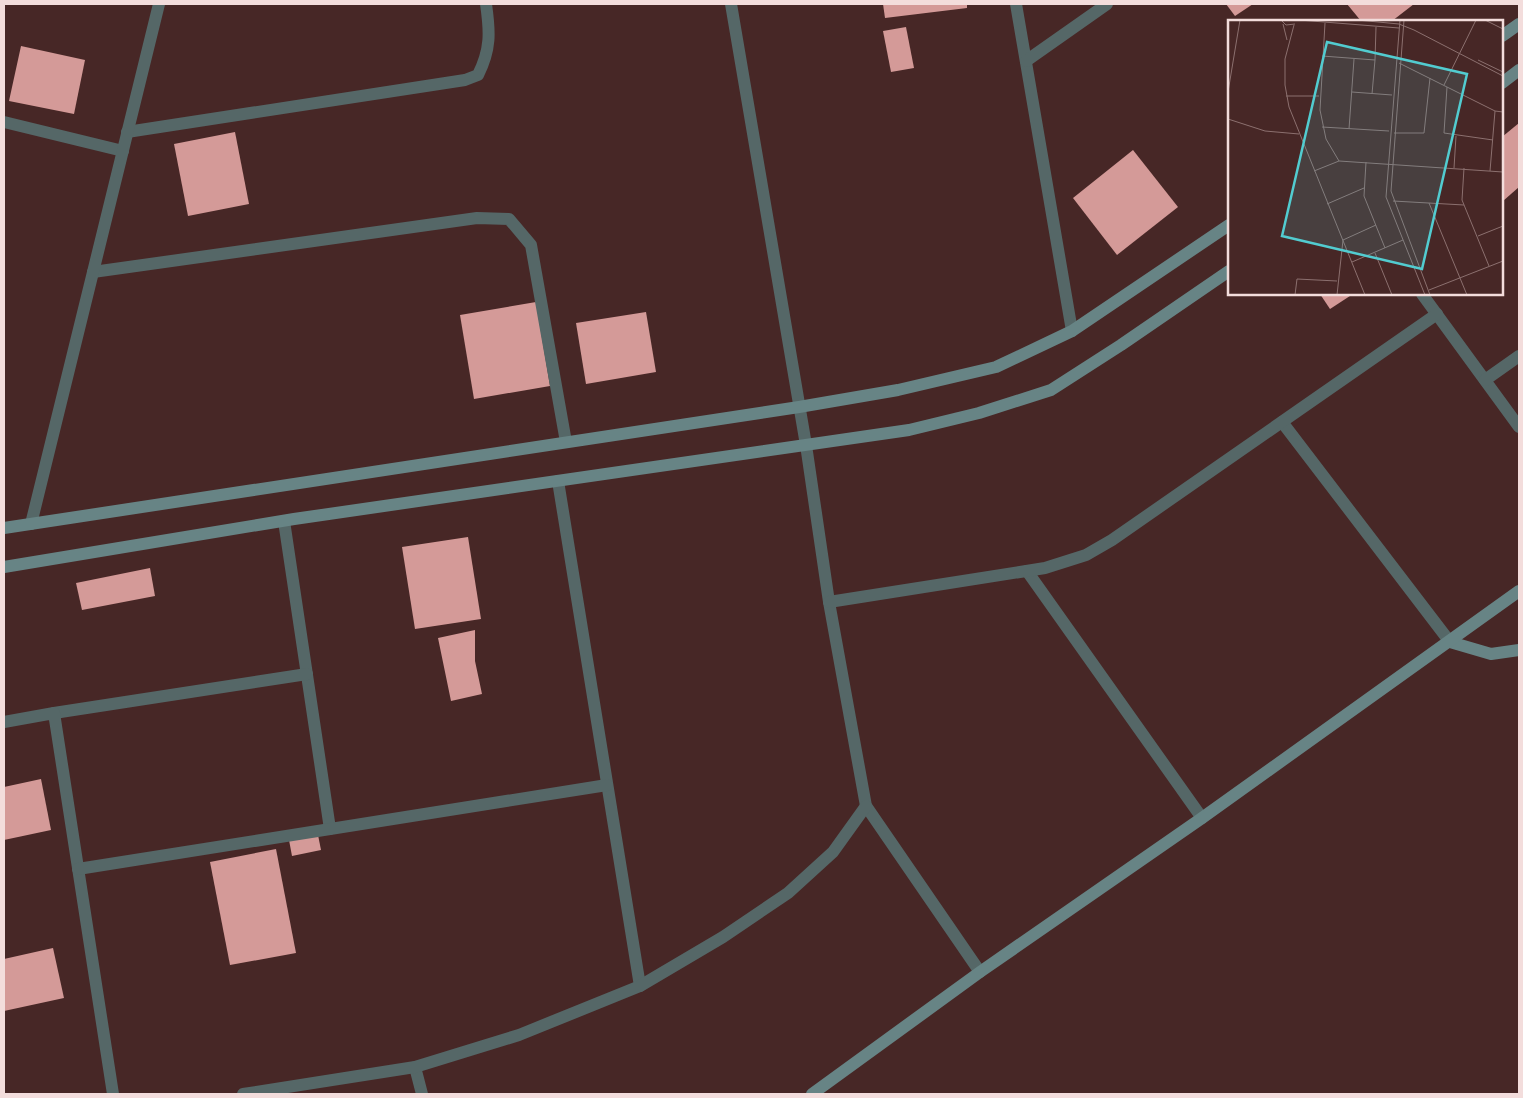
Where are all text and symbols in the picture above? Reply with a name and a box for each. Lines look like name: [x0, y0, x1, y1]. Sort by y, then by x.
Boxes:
inset map: [1228, 20, 1503, 295]

